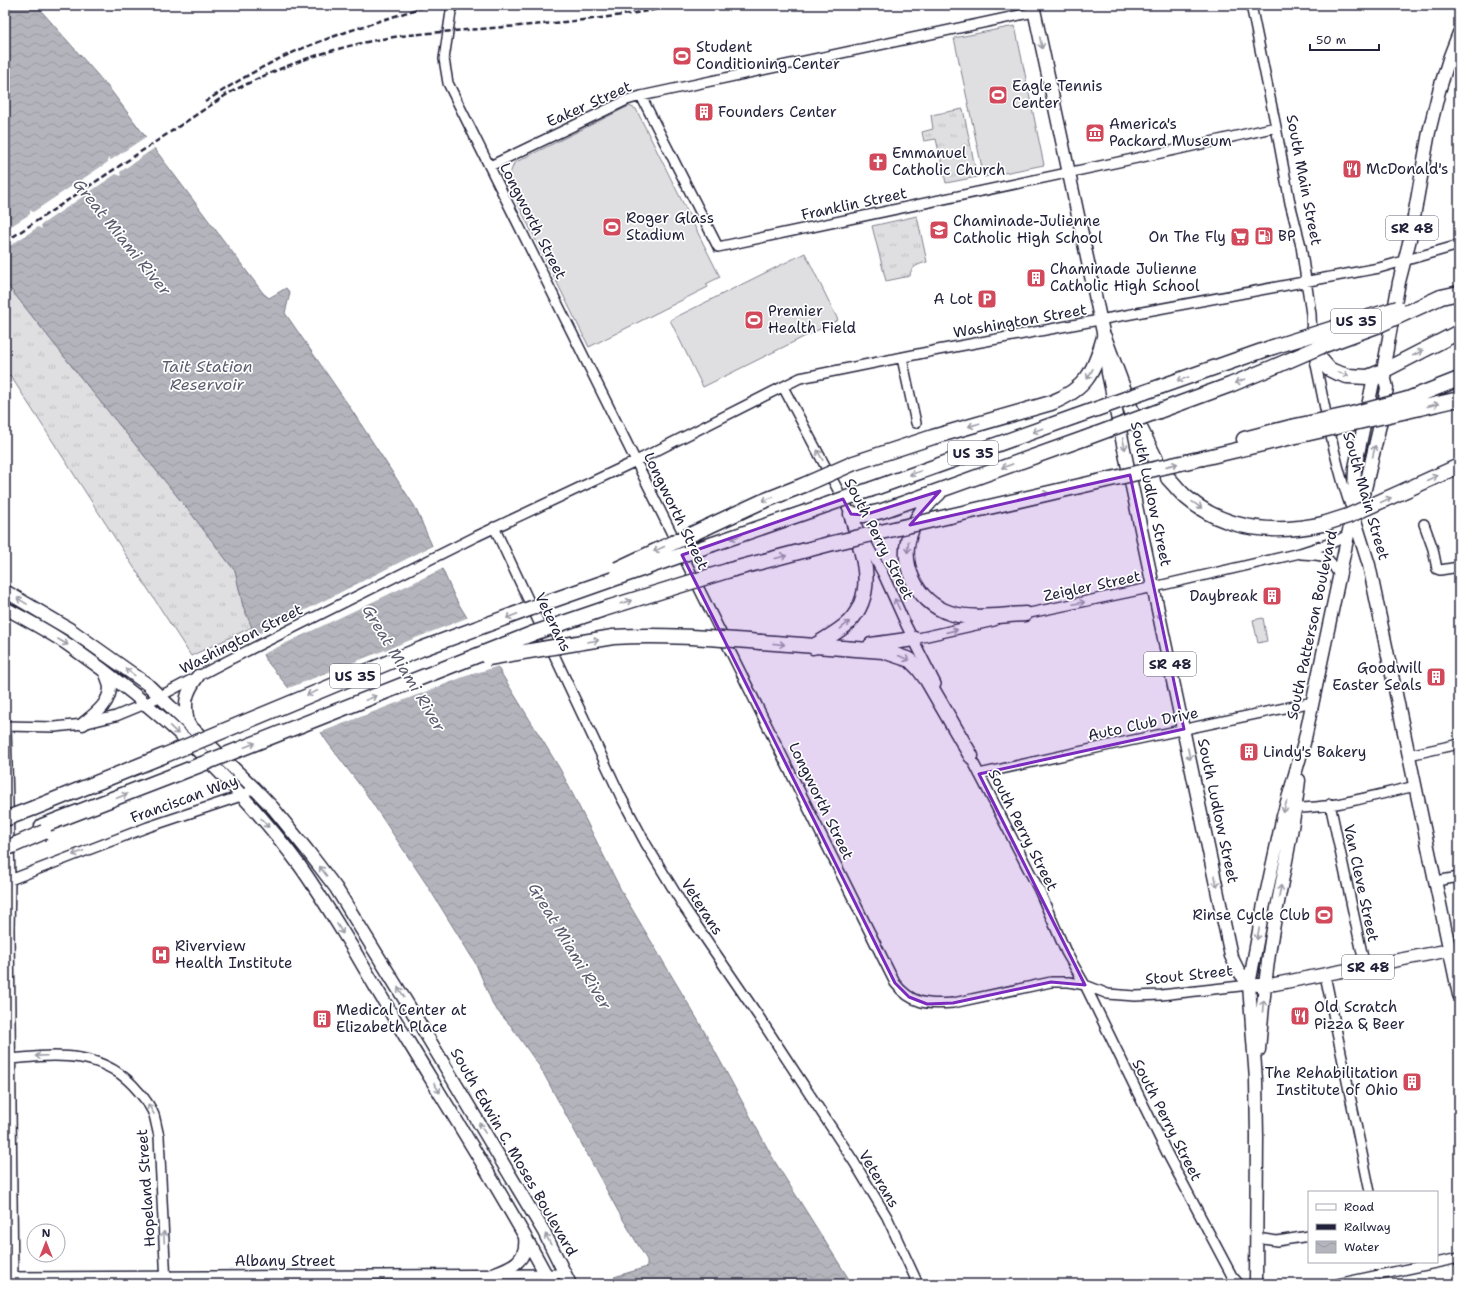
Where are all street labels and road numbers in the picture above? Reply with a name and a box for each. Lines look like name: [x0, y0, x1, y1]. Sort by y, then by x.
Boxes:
street label: Eaker Street: [543, 76, 635, 132]
street label: South Main Street: [1282, 113, 1326, 247]
street label: Longworth Street: [495, 159, 571, 283]
street label: Franklin Street: [799, 183, 909, 225]
road number: SR 48: [1386, 216, 1438, 240]
street label: Washington Street: [952, 299, 1088, 343]
road number: US 35: [1331, 309, 1381, 333]
street label: South Ludlow Street: [1126, 420, 1176, 568]
street label: South Main Street: [1338, 429, 1394, 563]
road number: US 35: [948, 441, 998, 465]
street label: Longworth Street: [639, 449, 713, 573]
street label: South Perry Street: [840, 475, 918, 603]
street label: South Patterson Boulevard: [1282, 528, 1342, 722]
street label: Zeigler Street: [1042, 566, 1142, 606]
street label: Veterans: [530, 589, 576, 655]
street label: Washington Street: [176, 599, 306, 679]
road number: SR 48: [1144, 652, 1196, 676]
road number: US 35: [330, 664, 380, 688]
street label: Auto Club Drive: [1086, 703, 1200, 745]
street label: South Ludlow Street: [1193, 737, 1243, 885]
street label: Longworth Street: [784, 739, 858, 863]
street label: South Perry Street: [984, 766, 1062, 894]
street label: Franciscan Way: [128, 770, 240, 828]
street label: Van Cleve Street: [1339, 822, 1383, 944]
street label: Veterans: [676, 875, 728, 939]
road number: SR 48: [1342, 955, 1394, 979]
street label: Stout Street: [1144, 960, 1234, 990]
street label: South Edwin C. Moses Boulevard: [446, 1044, 582, 1260]
street label: South Perry Street: [1128, 1056, 1206, 1184]
street label: Hopeland Street: [132, 1128, 160, 1248]
street label: Veterans: [854, 1147, 904, 1211]
street label: Albany Street: [235, 1251, 335, 1271]

